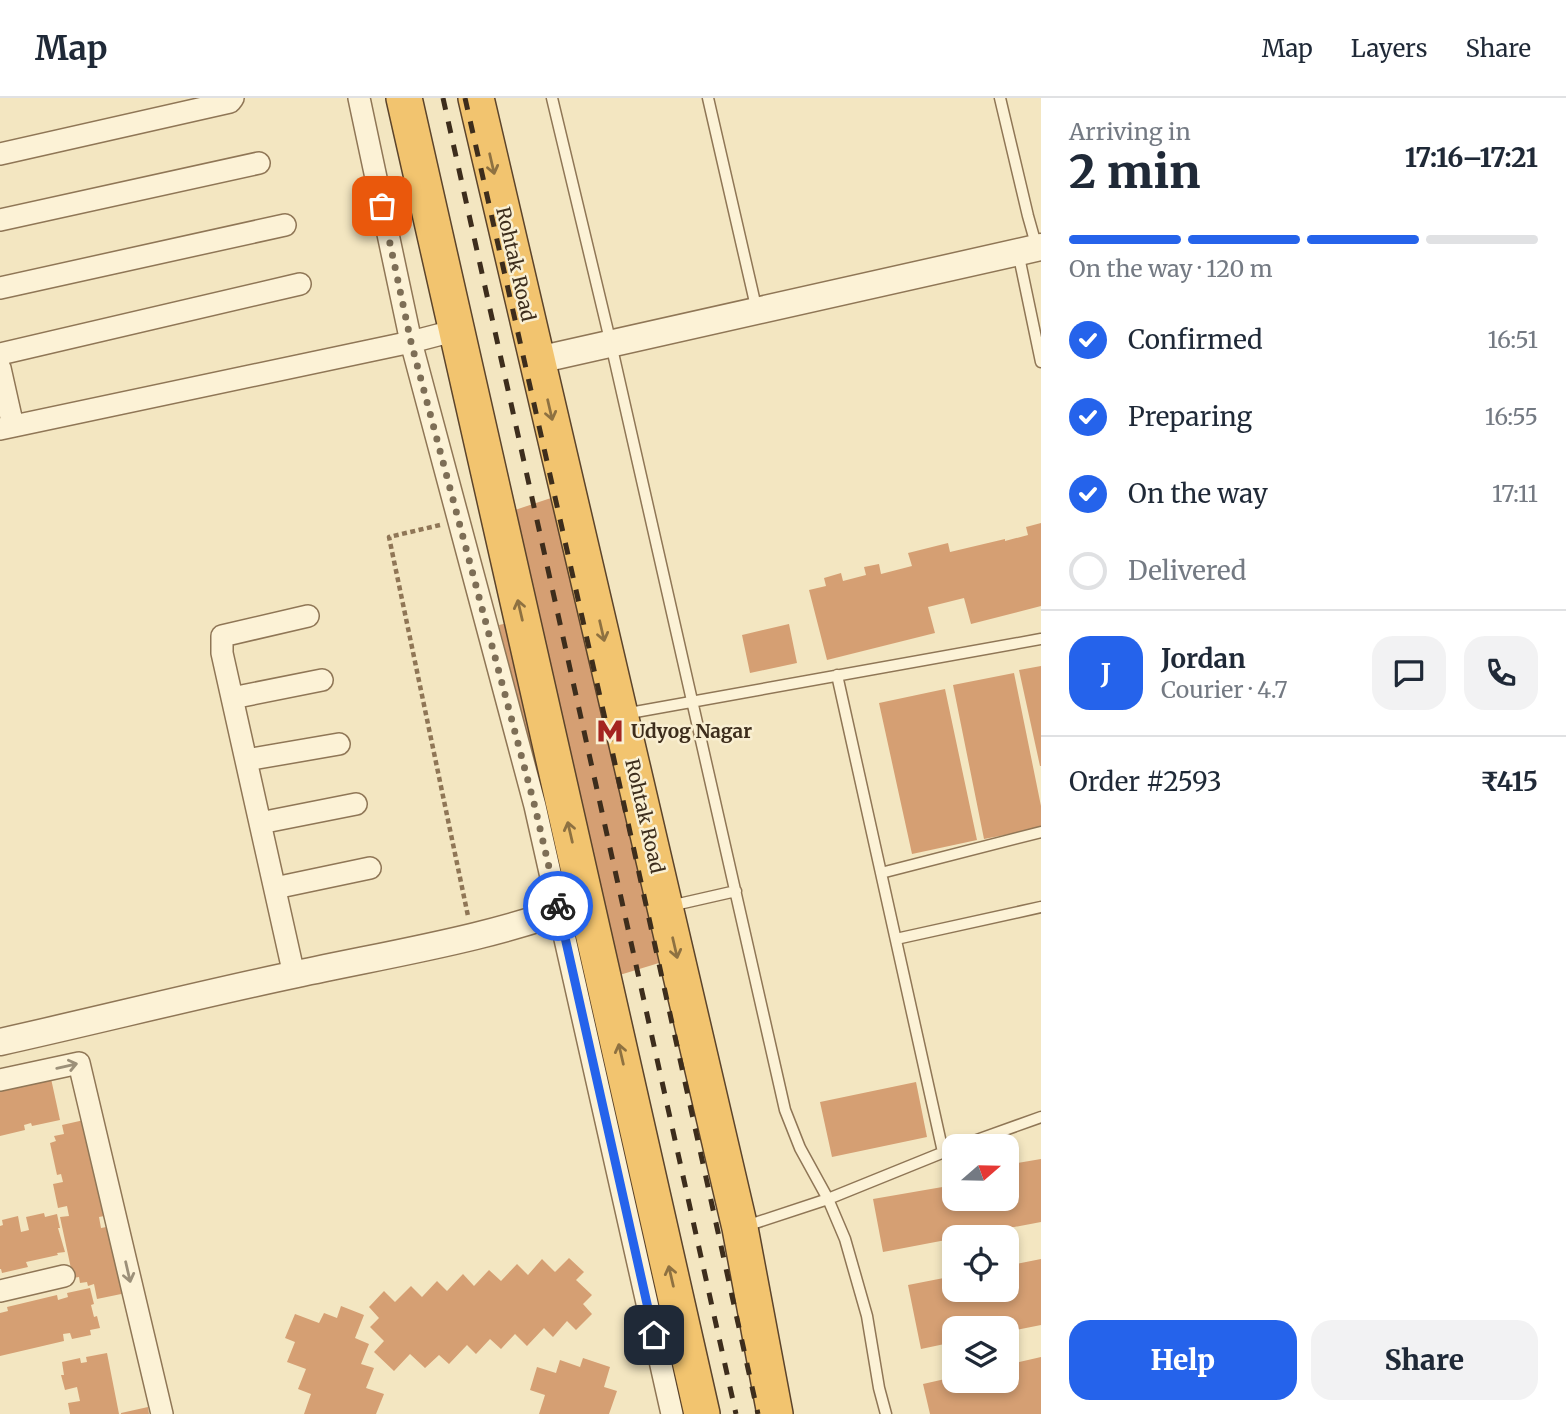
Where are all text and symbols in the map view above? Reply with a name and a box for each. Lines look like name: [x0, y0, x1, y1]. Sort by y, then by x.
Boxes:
text: Map: [35, 28, 108, 69]
text: Map: [1262, 33, 1313, 64]
text: Layers: [1351, 33, 1427, 64]
text: Share: [1465, 33, 1531, 64]
text: Arriving in: [1069, 117, 1191, 146]
text: 17:16–17:21: [1405, 141, 1538, 174]
text: 2 min: [1069, 143, 1201, 201]
one-way arrow: [486, 153, 499, 175]
pin: [352, 176, 412, 236]
icon: bag: [363, 187, 401, 225]
street label: Rohtak Road: [491, 205, 541, 323]
text: On the way · 120 m: [1069, 254, 1273, 283]
icon: check: [1069, 321, 1107, 359]
text: Confirmed: [1128, 323, 1263, 356]
text: 16:51: [1488, 325, 1538, 354]
one-way arrow: [544, 398, 557, 421]
icon: check: [1069, 398, 1107, 436]
text: Preparing: [1128, 400, 1252, 433]
text: 16:55: [1485, 402, 1538, 431]
icon: check: [1069, 475, 1107, 513]
text: On the way: [1128, 477, 1268, 510]
text: 17:11: [1492, 479, 1538, 508]
text: Delivered: [1128, 554, 1247, 587]
one-way arrow: [513, 599, 526, 622]
one-way arrow: [595, 619, 609, 642]
button: chat: [1372, 636, 1446, 710]
button: phone: [1464, 636, 1538, 710]
text: Jordan: [1161, 642, 1246, 675]
text: J: [1101, 657, 1111, 690]
text: Courier · 4.7: [1161, 675, 1288, 704]
metro station icon: Udyog Nagar: [595, 716, 625, 746]
place label: Udyog Nagar: [631, 719, 752, 743]
street label: Rohtak Road: [620, 757, 670, 875]
text: Order #2593: [1069, 765, 1222, 798]
text: ₹415: [1480, 765, 1538, 798]
one-way arrow: [563, 821, 577, 844]
courier: [523, 871, 593, 941]
icon: bike: [539, 887, 577, 925]
one-way arrow: [669, 936, 682, 959]
one-way arrow: [613, 1043, 627, 1066]
one-way arrow: [55, 1058, 78, 1072]
north arrow: [942, 1134, 1018, 1211]
map controls: [942, 1134, 1019, 1393]
button: locate: [942, 1225, 1019, 1302]
one-way arrow: [122, 1260, 136, 1283]
one-way arrow: [664, 1265, 677, 1288]
pin: [624, 1305, 684, 1365]
icon: home: [635, 1316, 673, 1354]
button: layers: [942, 1316, 1019, 1393]
button: Help: [1069, 1320, 1297, 1400]
button: Share: [1311, 1320, 1538, 1400]

